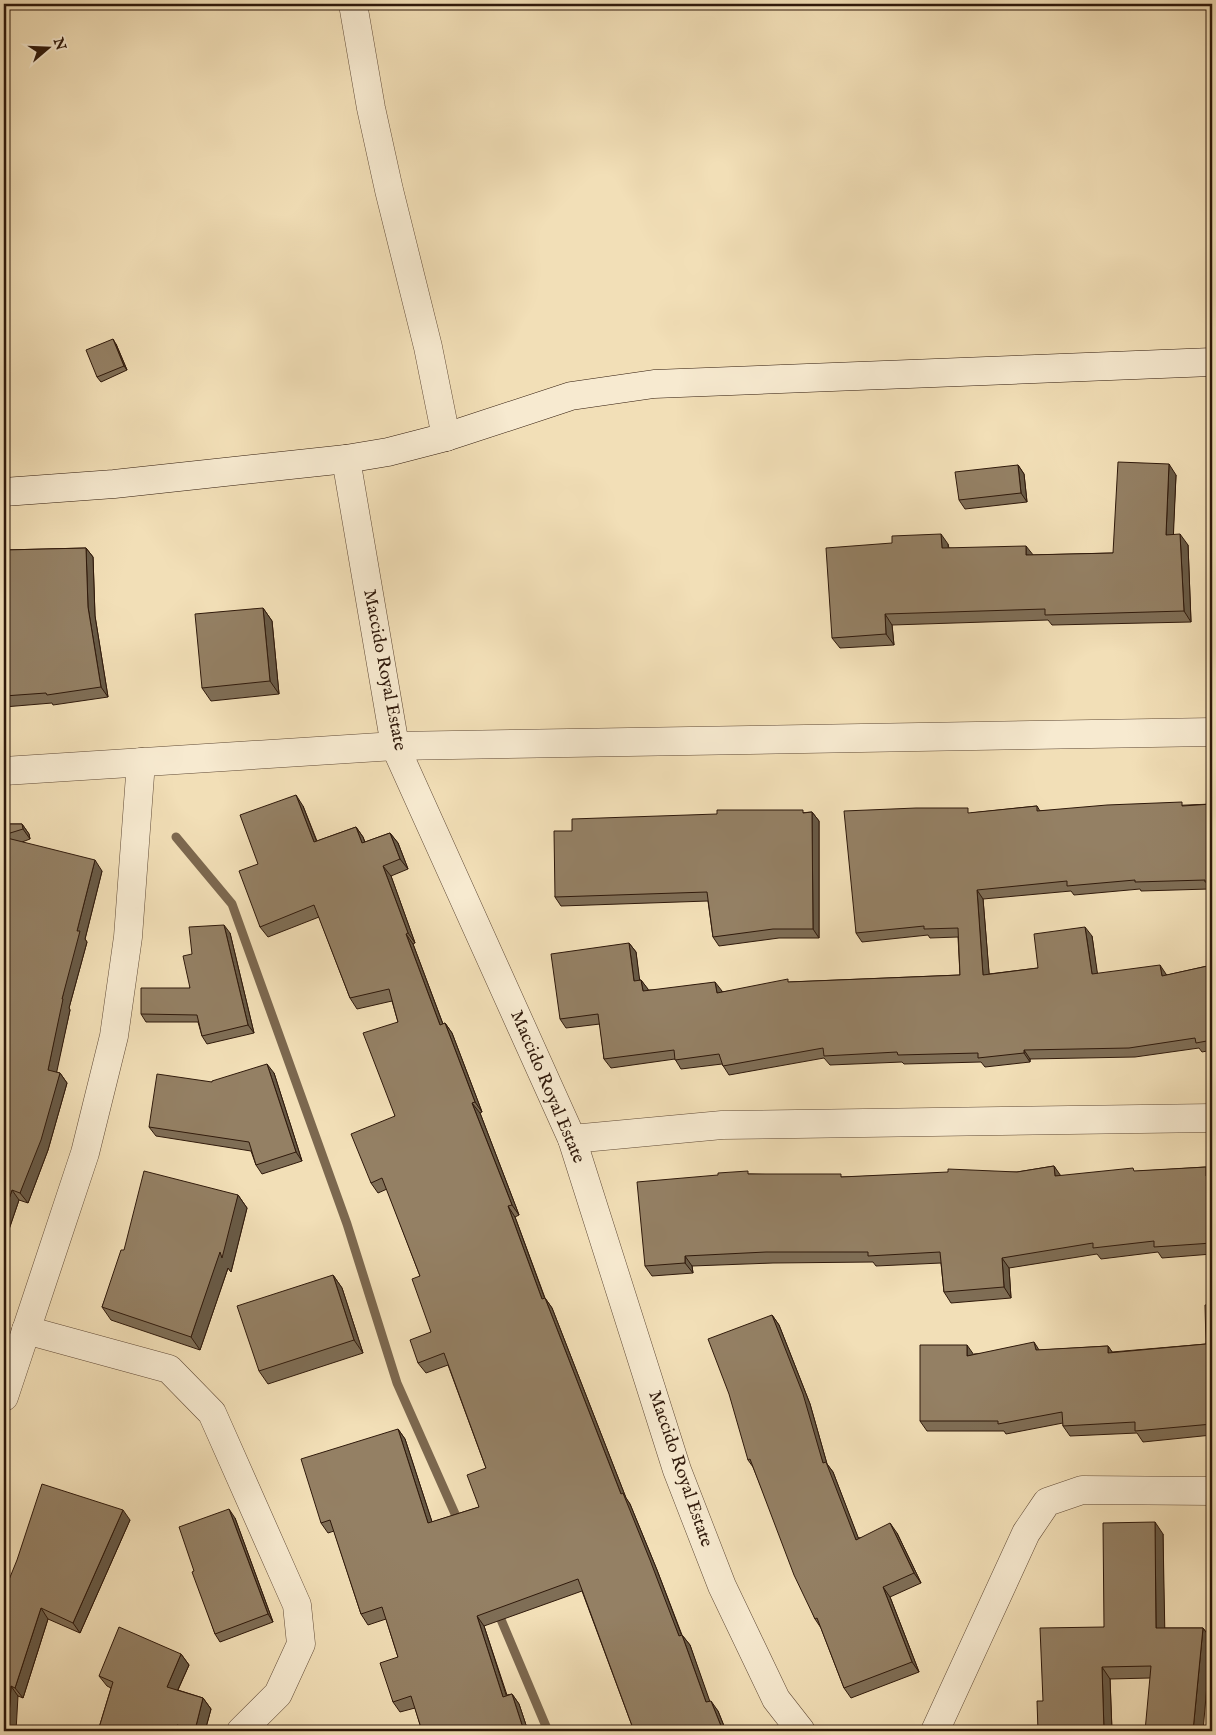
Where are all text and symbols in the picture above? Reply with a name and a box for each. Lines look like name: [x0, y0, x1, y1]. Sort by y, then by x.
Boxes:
north arrow: [22, 22, 72, 72]
text: N: [49, 34, 70, 53]
street label: Maccido Royal Estate: [357, 587, 411, 753]
street label: Maccido Royal Estate: [504, 1007, 590, 1167]
street label: Maccido Royal Estate: [642, 1388, 718, 1550]

